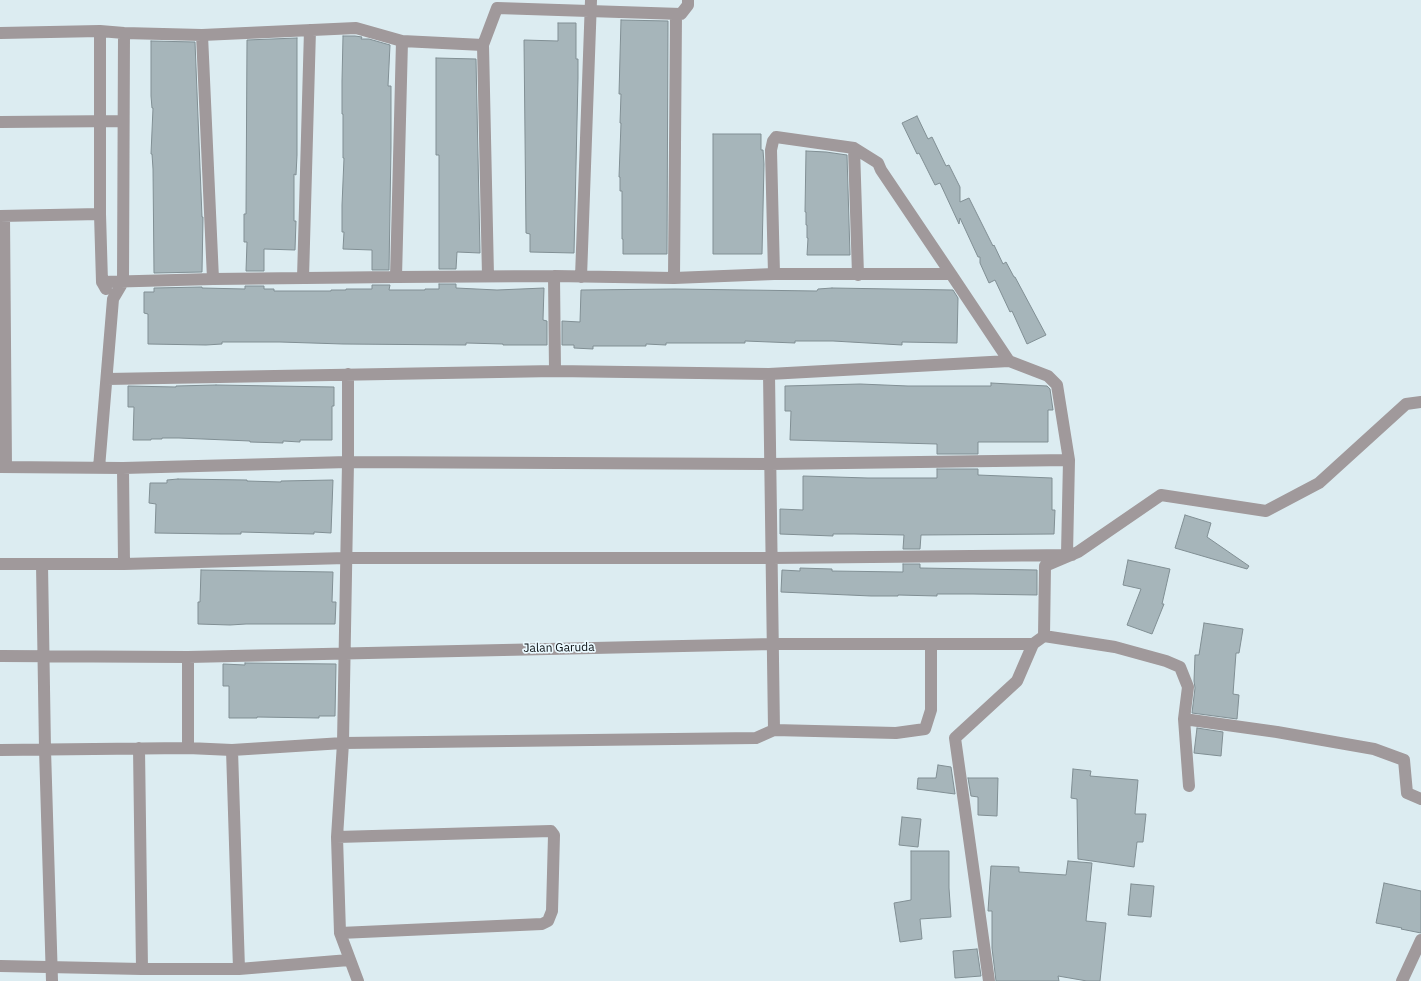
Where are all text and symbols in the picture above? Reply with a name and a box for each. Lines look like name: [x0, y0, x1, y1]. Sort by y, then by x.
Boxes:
street label: Jalan Garuda: [523, 640, 595, 656]

